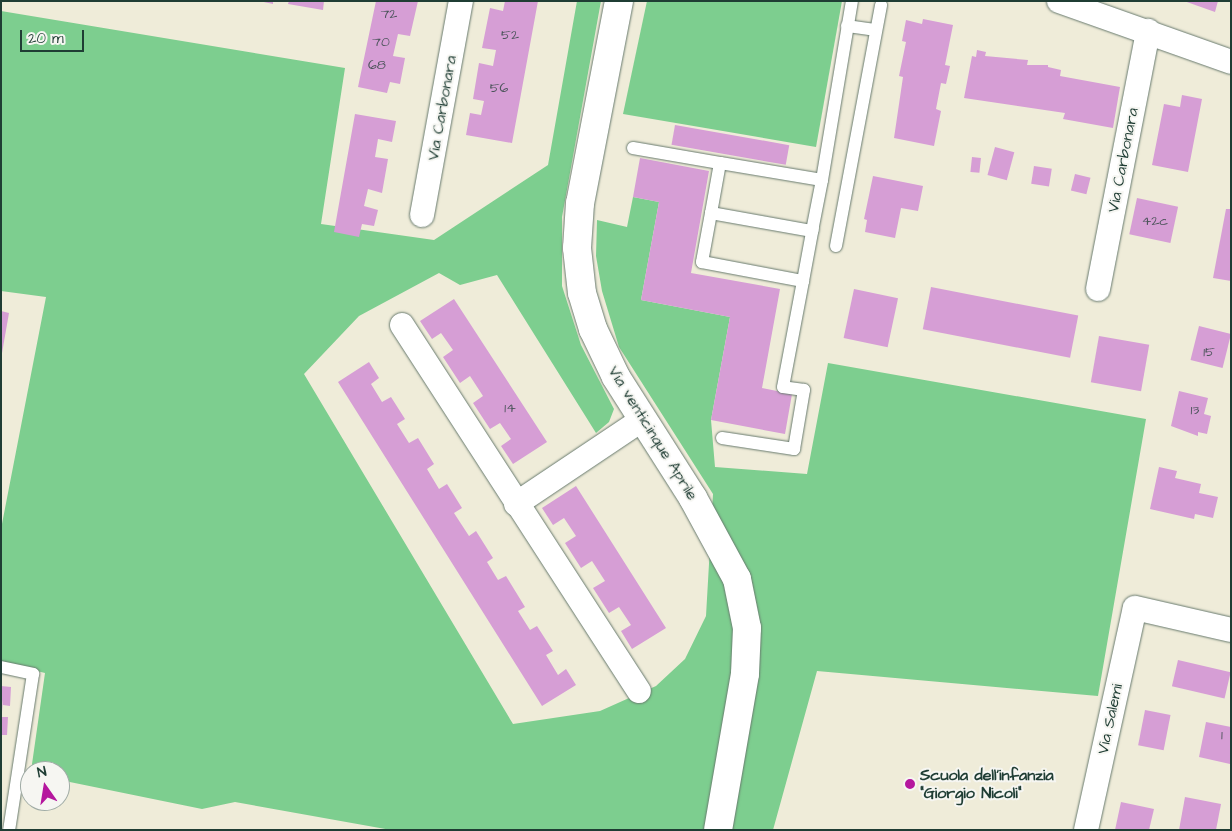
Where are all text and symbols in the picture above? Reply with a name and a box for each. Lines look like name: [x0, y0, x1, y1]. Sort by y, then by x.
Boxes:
house number: 72: [381, 6, 397, 22]
scale bar: [22, 20, 86, 52]
house number: 52: [501, 27, 519, 43]
text: 20 m: [28, 28, 64, 49]
house number: 70: [372, 34, 390, 50]
street label: Via Carbonara: [423, 54, 461, 162]
house number: 68: [368, 57, 386, 73]
house number: 56: [490, 80, 508, 96]
street label: Via Carbonara: [1103, 106, 1143, 214]
house number: 42c: [1142, 213, 1168, 229]
house number: 15: [1203, 344, 1215, 360]
street label: Via venticinque Aprile: [604, 362, 702, 504]
house number: 14: [504, 400, 516, 416]
house number: 13: [1191, 402, 1199, 418]
street label: Via Salemi: [1093, 682, 1127, 756]
house number: 1: [1221, 727, 1223, 743]
north arrow: [20, 761, 70, 811]
text: N: [35, 762, 48, 783]
place label: Scuola dell'infanzia "Giorgio Nicoli": [920, 765, 1054, 803]
marker: Scuola dell'infanzia "Giorgio Nicoli": [904, 778, 916, 790]

